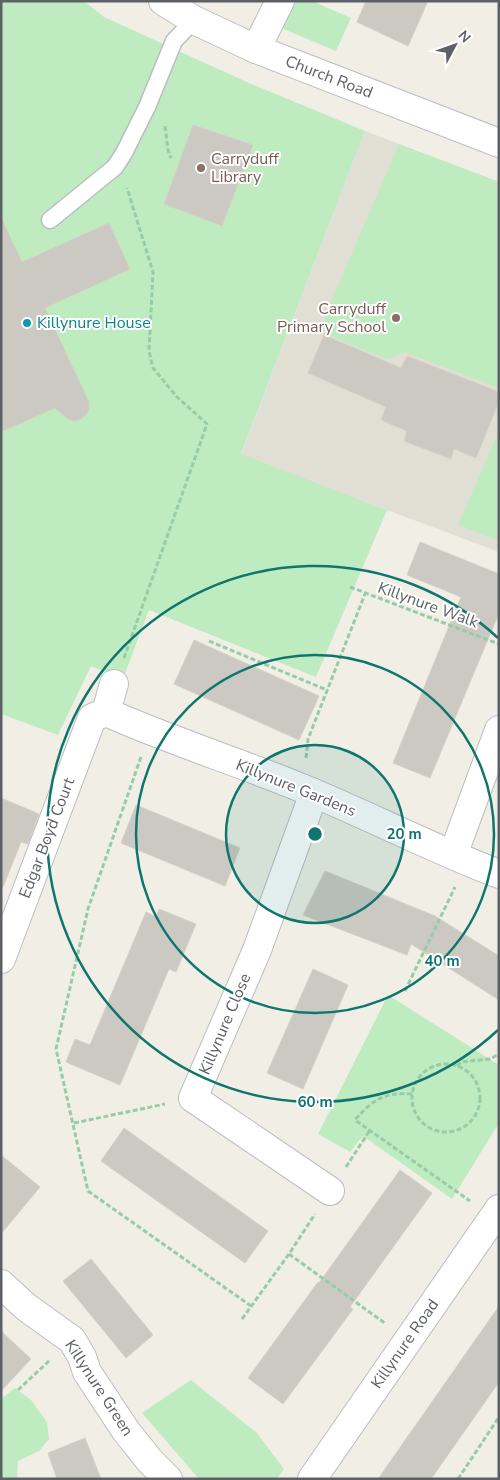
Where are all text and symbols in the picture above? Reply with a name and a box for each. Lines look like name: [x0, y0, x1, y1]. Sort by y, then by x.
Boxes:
north arrow: [430, 20, 480, 70]
text: N: [454, 27, 475, 47]
street label: Church Road: [282, 50, 376, 104]
place label: Carryduff Library: [211, 148, 279, 188]
marker: Carryduff Library: [195, 162, 207, 174]
place label: Carryduff Primary School: [277, 298, 387, 338]
place label: Killynure House: [37, 312, 151, 334]
marker: Carryduff Primary School: [390, 312, 402, 324]
marker: Killynure House: [21, 317, 33, 329]
street label: Killynure Walk: [375, 577, 482, 634]
street label: Killynure Gardens: [233, 754, 359, 822]
street label: Edgar Boyd Court: [14, 774, 80, 901]
text: 20 m: [386, 824, 422, 844]
centre of rings: [306, 825, 324, 843]
text: 40 m: [424, 951, 460, 971]
street label: Killynure Close: [194, 970, 256, 1078]
text: 60 m: [297, 1092, 333, 1112]
street label: Killynure Road: [366, 1295, 444, 1393]
street label: Killynure Green: [60, 1336, 138, 1440]

